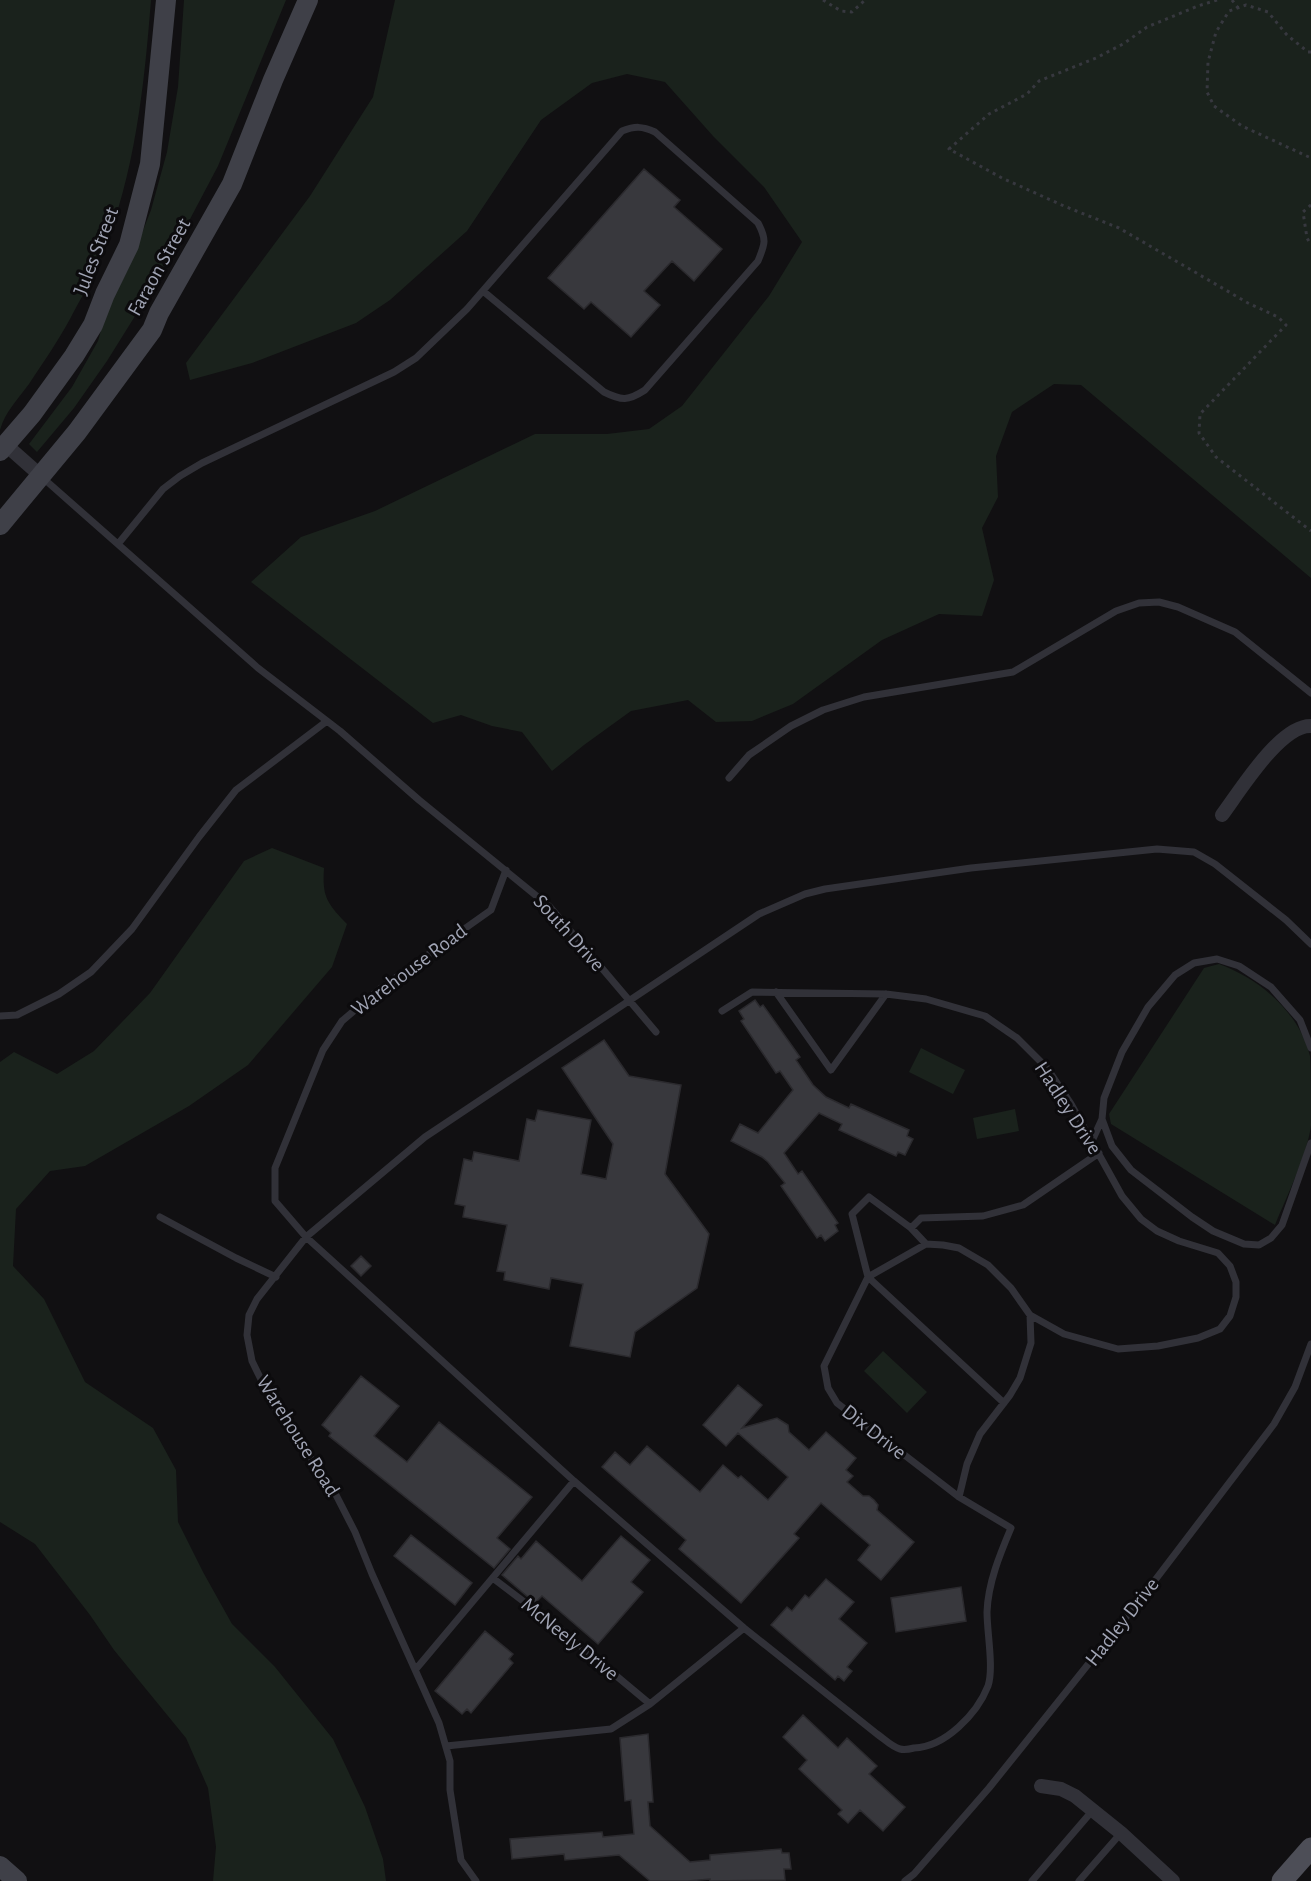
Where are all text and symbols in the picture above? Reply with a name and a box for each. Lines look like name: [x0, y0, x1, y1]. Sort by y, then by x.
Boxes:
street label: Jules Street: [70, 204, 122, 298]
street label: Faraon Street: [124, 214, 195, 319]
street label: South Drive: [529, 891, 609, 975]
street label: Warehouse Road: [348, 920, 471, 1020]
street label: Hadley Drive: [1030, 1058, 1106, 1158]
street label: Warehouse Road: [252, 1372, 344, 1500]
street label: Dix Drive: [838, 1401, 910, 1463]
street label: Hadley Drive: [1081, 1574, 1163, 1670]
street label: McNeely Drive: [517, 1594, 623, 1684]

